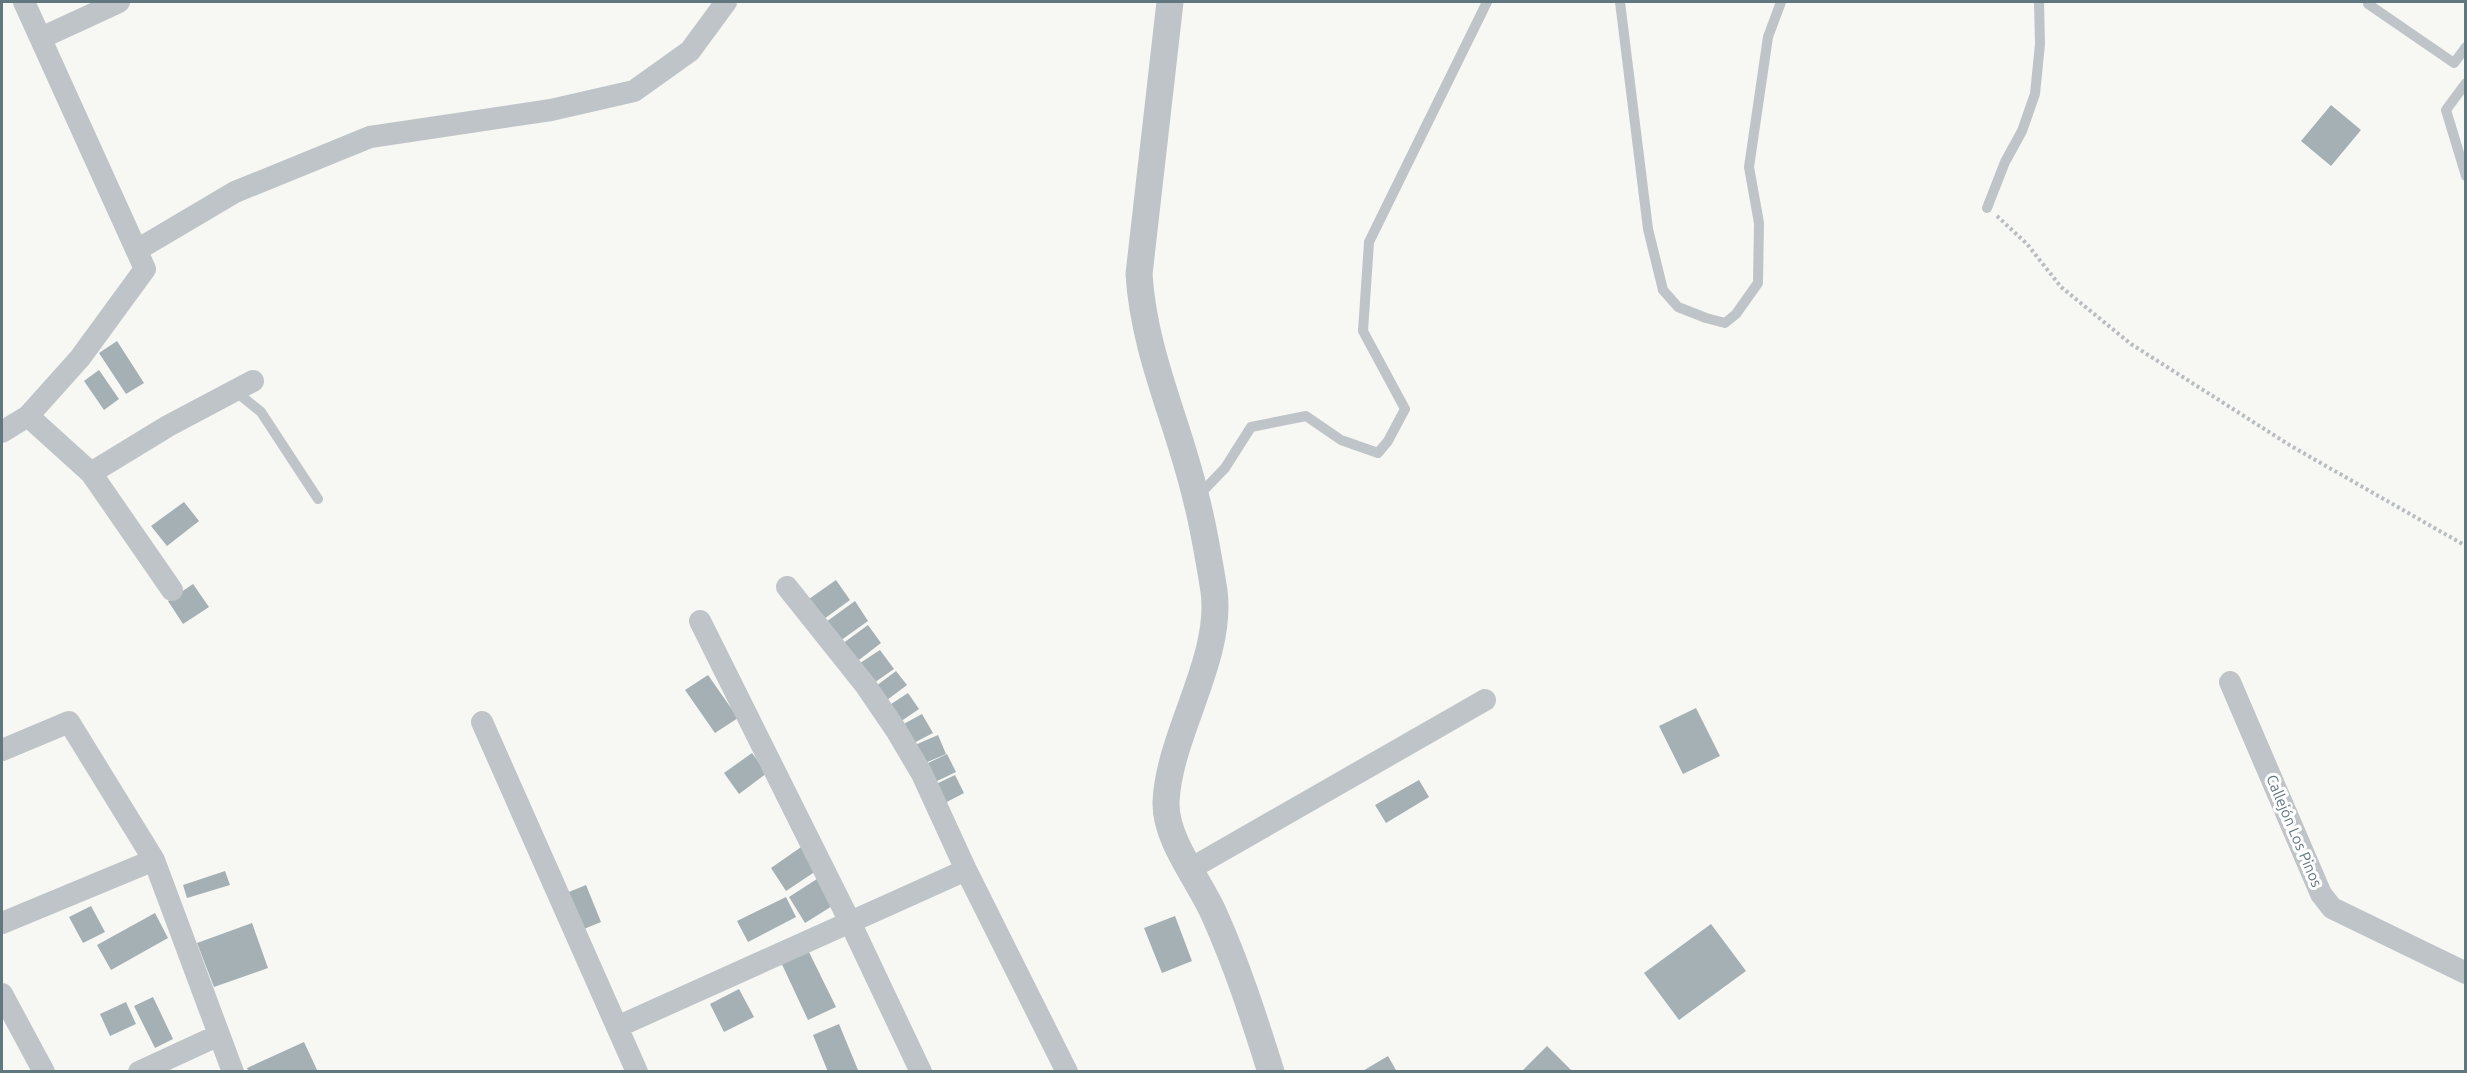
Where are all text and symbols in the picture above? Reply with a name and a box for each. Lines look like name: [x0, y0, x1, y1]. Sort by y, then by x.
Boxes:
street label: Callejón Los Pinos: [2263, 772, 2326, 889]

